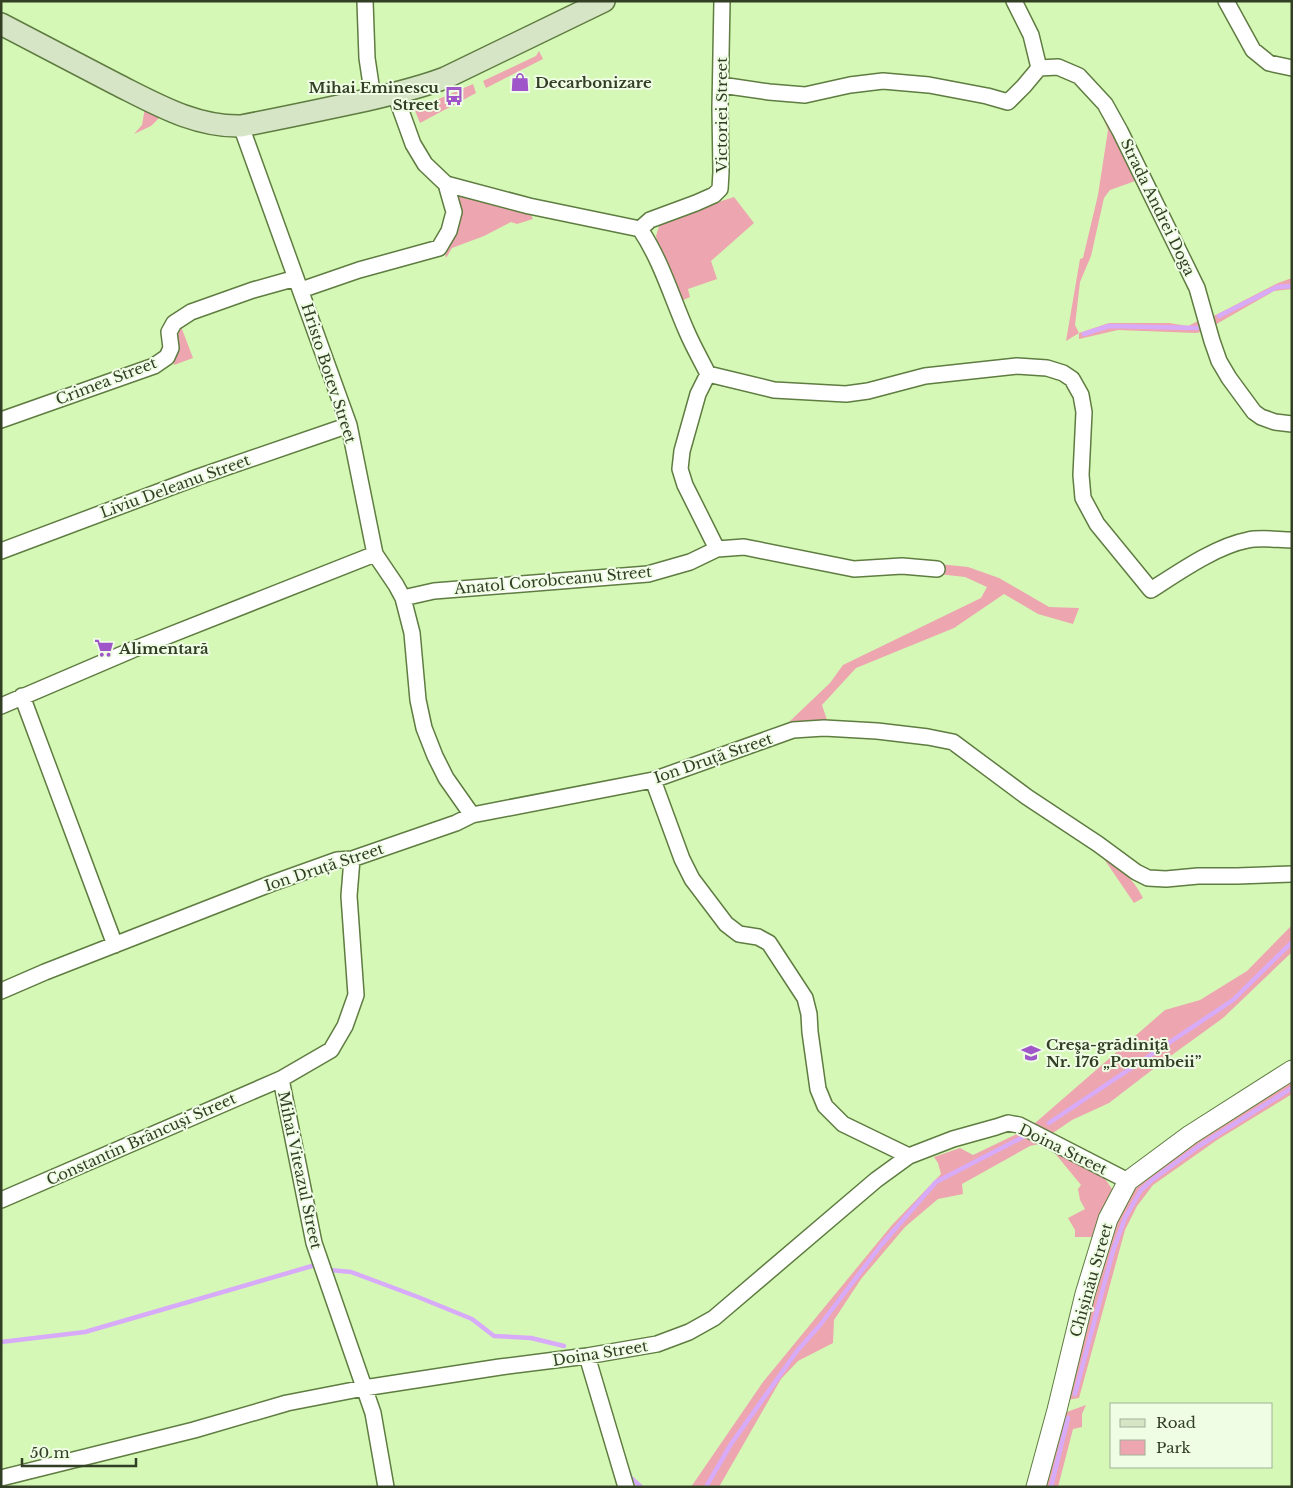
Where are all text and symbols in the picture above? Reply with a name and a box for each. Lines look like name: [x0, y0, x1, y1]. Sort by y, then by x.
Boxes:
street label: Victoriei Street: [712, 57, 731, 174]
shop icon: Decarbonizare: [509, 71, 531, 93]
place label: Decarbonizare: [535, 73, 652, 92]
place label: Mihai Eminescu Street: [308, 78, 439, 114]
bus stop icon: Mihai Eminescu Street: [443, 85, 465, 107]
street label: Strada Andrei Doga: [1117, 135, 1200, 279]
street label: Hristo Botev Street: [297, 301, 361, 446]
street label: Crimea Street: [53, 353, 159, 409]
street label: Liviu Deleanu Street: [98, 450, 253, 522]
street label: Anatol Corobceanu Street: [453, 562, 653, 598]
supermarket icon: Alimentară: [93, 637, 115, 659]
place label: Alimentară: [118, 639, 209, 658]
street label: Ion Druță Street: [651, 729, 775, 787]
street label: Ion Druță Street: [262, 839, 386, 895]
place label: Creşa-grădiniţă Nr. 176 „Porumbeii”: [1046, 1035, 1202, 1071]
school or university icon: Creşa-grădiniţă Nr. 176 „Porumbeii”: [1020, 1042, 1042, 1064]
street label: Constantin Brâncuși Street: [43, 1088, 239, 1189]
street label: Mihai Viteazul Street: [274, 1089, 326, 1251]
street label: Doina Street: [1016, 1119, 1111, 1179]
street label: Chișinău Street: [1066, 1221, 1116, 1339]
street label: Doina Street: [551, 1336, 649, 1370]
legend: [1110, 1403, 1273, 1468]
text: Road: [1156, 1413, 1196, 1432]
scale bar: [22, 1436, 136, 1468]
text: Park: [1156, 1438, 1192, 1457]
text: 50 m: [30, 1443, 70, 1462]

